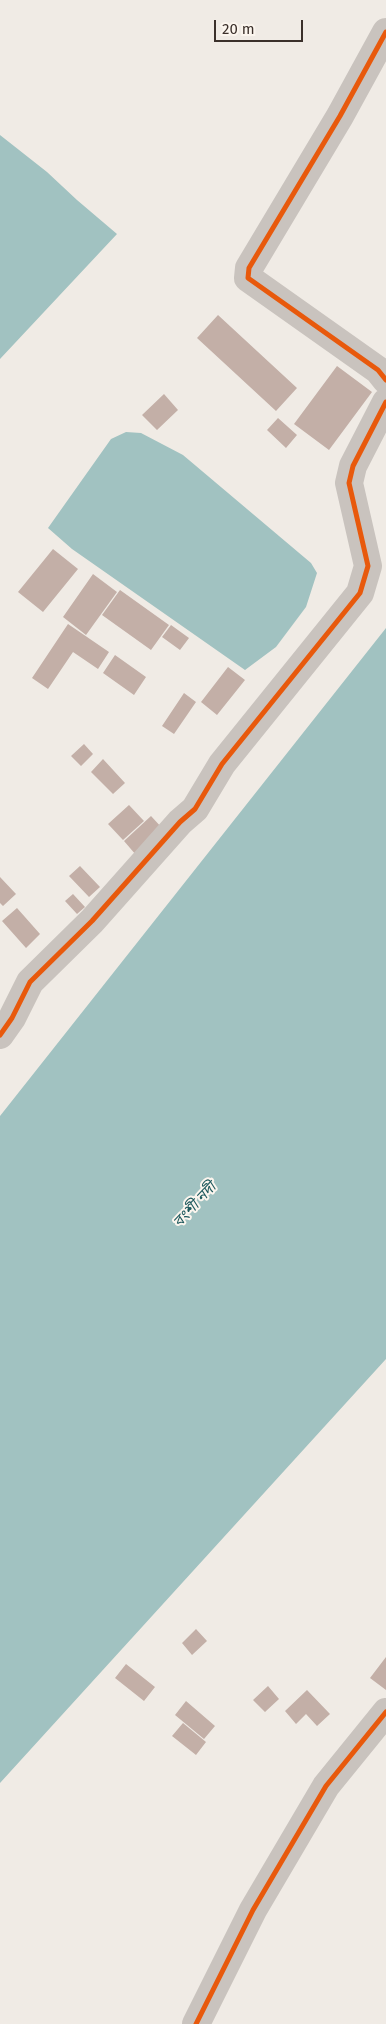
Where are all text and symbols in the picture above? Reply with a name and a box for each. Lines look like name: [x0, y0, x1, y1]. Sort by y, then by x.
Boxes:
scale bar: [216, 10, 305, 42]
text: 20 m: [222, 20, 255, 38]
water label: বংশী নদী: [170, 1179, 220, 1231]

